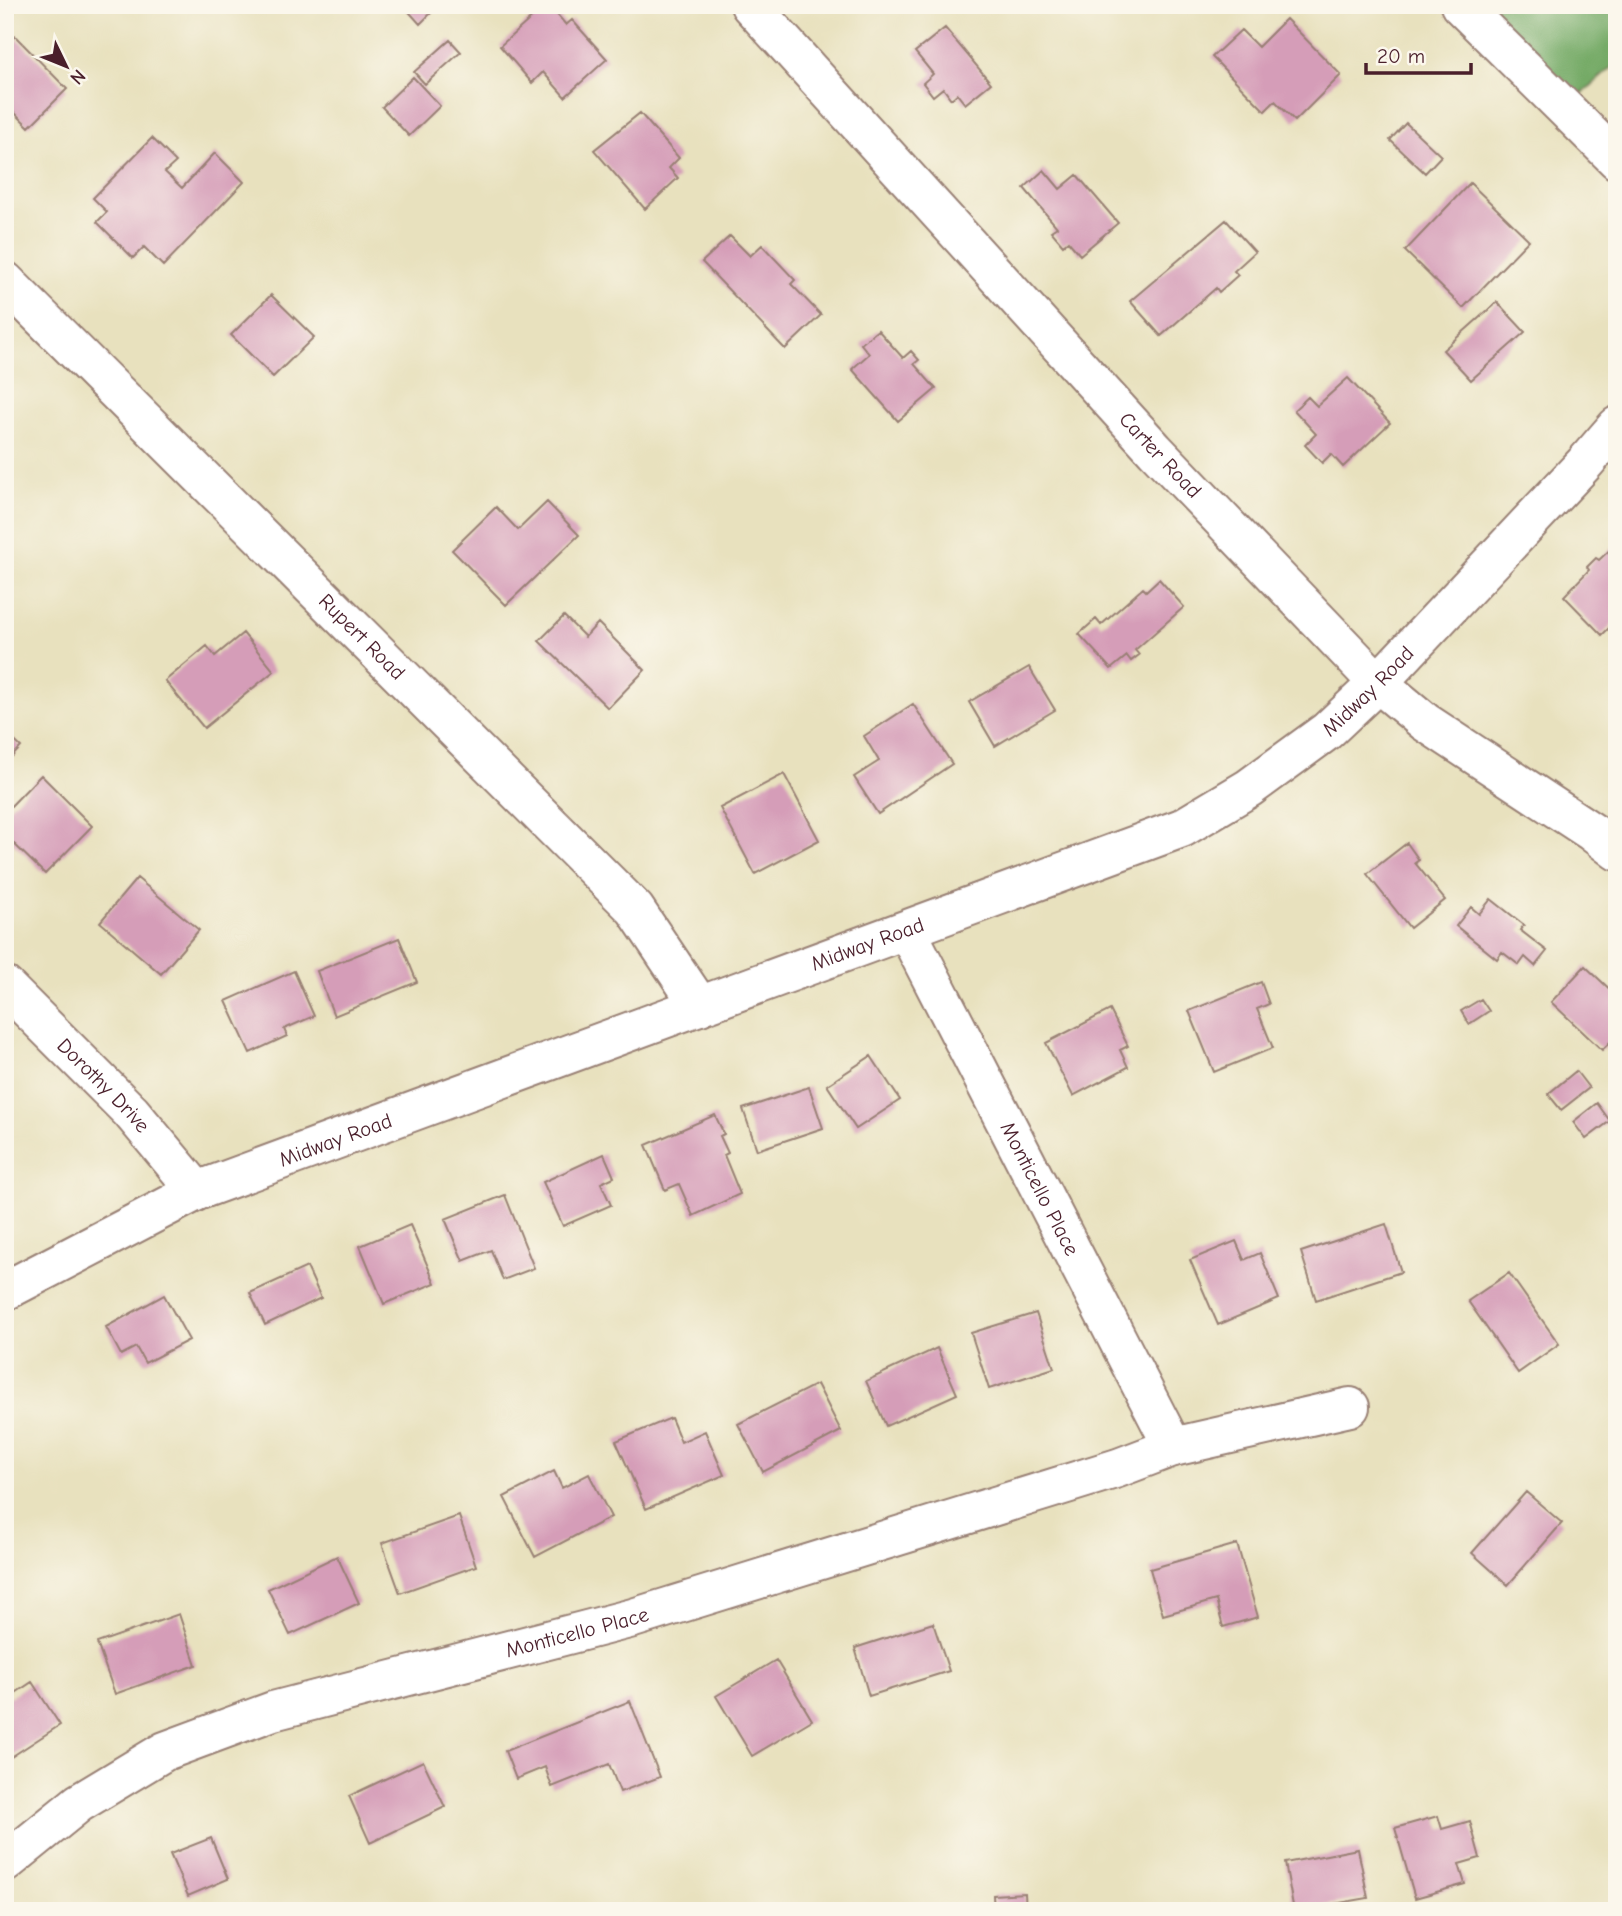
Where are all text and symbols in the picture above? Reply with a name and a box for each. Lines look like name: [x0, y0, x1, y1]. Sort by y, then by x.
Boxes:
north arrow: [32, 32, 102, 102]
scale bar: [1366, 32, 1472, 76]
text: 20 m: [1377, 44, 1425, 68]
text: N: [65, 65, 90, 89]
street label: Carter Road: [1114, 407, 1206, 503]
street label: Rupert Road: [314, 589, 410, 685]
street label: Midway Road: [1317, 641, 1418, 741]
street label: Midway Road: [808, 912, 927, 976]
street label: Dorothy Drive: [52, 1033, 155, 1137]
street label: Midway Road: [276, 1108, 395, 1172]
street label: Monticello Place: [996, 1118, 1084, 1260]
street label: Monticello Place: [503, 1602, 652, 1662]

